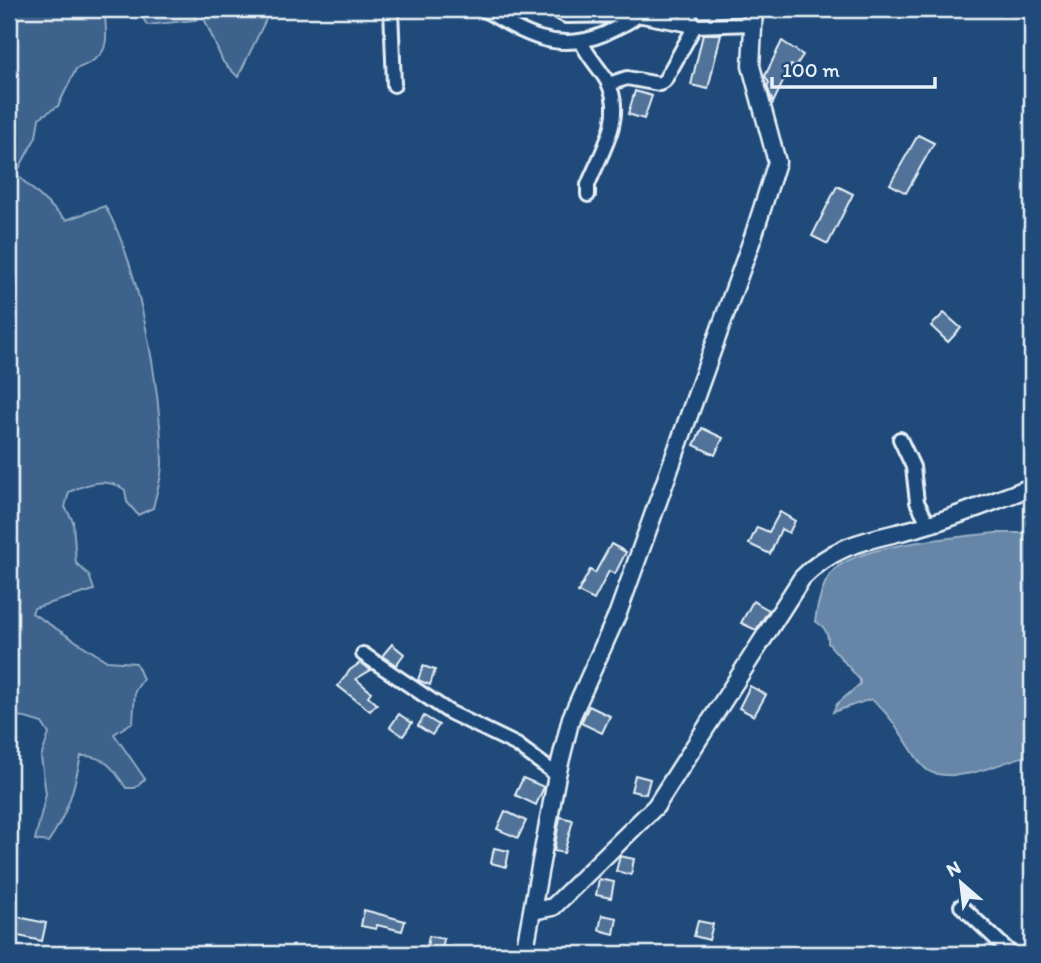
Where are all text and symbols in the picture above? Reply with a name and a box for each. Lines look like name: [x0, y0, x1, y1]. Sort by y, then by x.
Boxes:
scale bar: [772, 46, 934, 90]
text: 100 m: [782, 57, 840, 82]
north arrow: [926, 848, 996, 918]
text: N: [942, 855, 964, 882]

